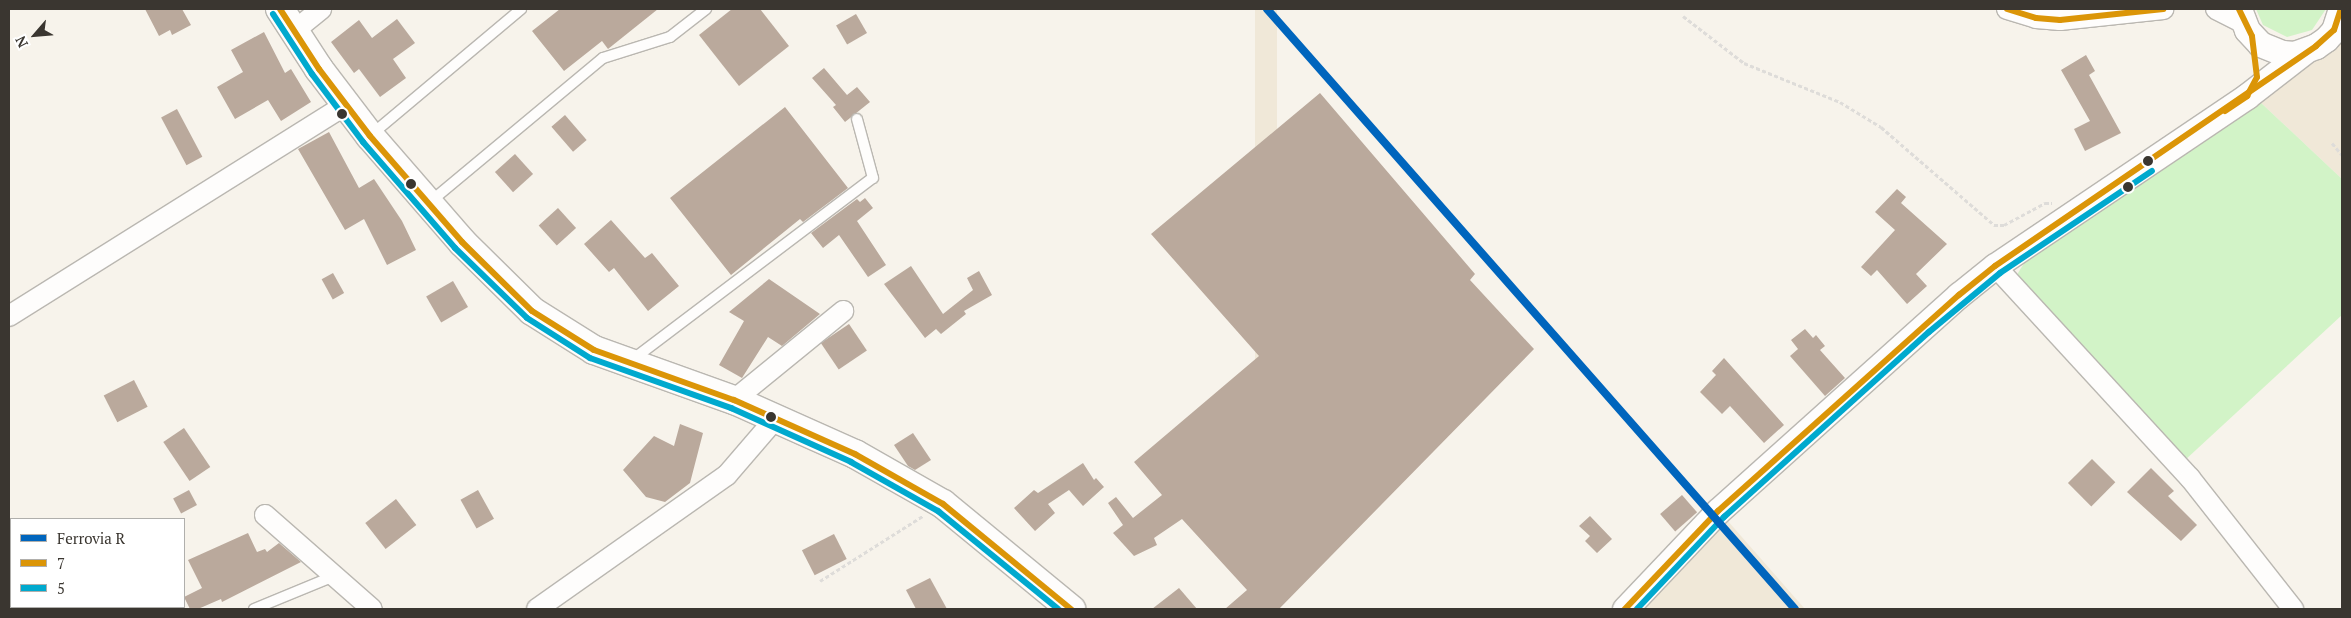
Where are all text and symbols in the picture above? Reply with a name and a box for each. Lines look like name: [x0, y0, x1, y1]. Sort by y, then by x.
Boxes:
north arrow: [10, 10, 60, 60]
text: N: [10, 33, 32, 51]
unlabelled marker: [337, 109, 347, 119]
unlabelled marker: [2143, 156, 2153, 166]
unlabelled marker: [406, 179, 416, 189]
unlabelled marker: [2123, 182, 2133, 192]
unlabelled marker: [766, 412, 776, 422]
legend: [10, 518, 185, 608]
text: Ferrovia R: [57, 528, 125, 548]
text: 7: [57, 553, 65, 573]
text: 5: [57, 578, 65, 598]

